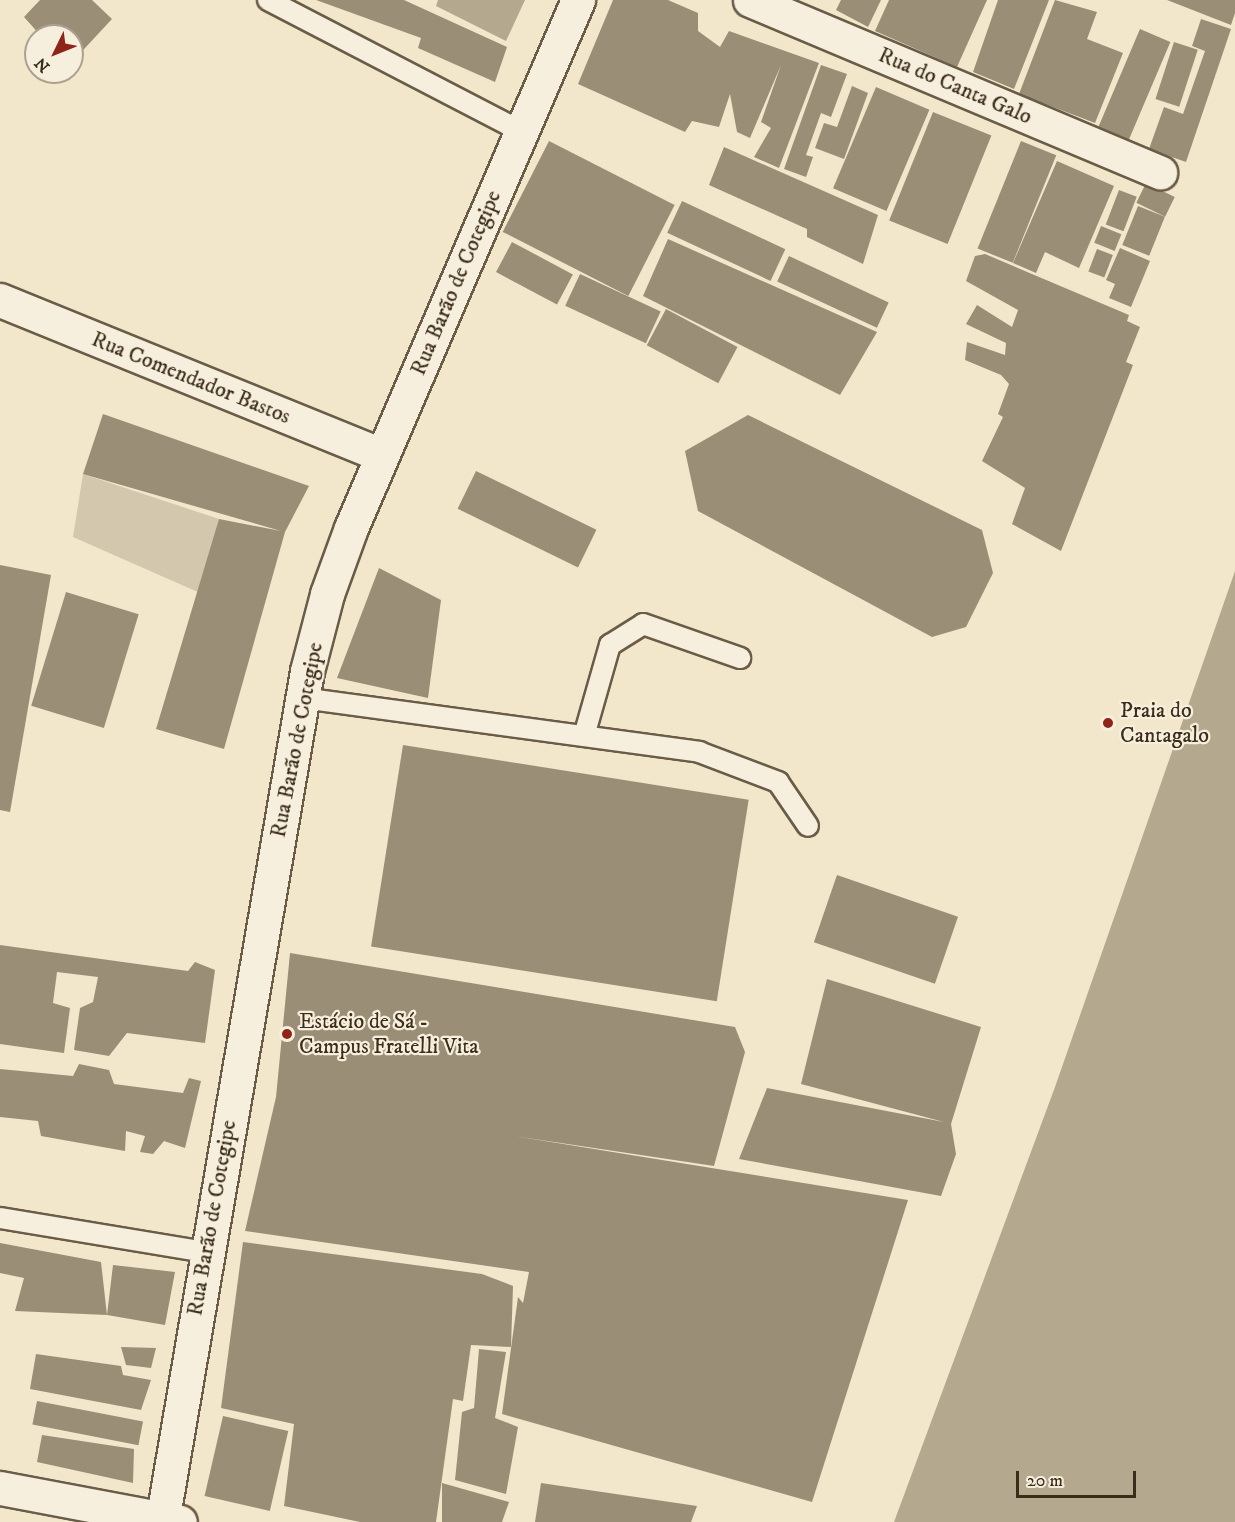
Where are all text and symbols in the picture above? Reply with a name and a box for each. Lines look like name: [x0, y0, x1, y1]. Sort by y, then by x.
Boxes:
north arrow: [24, 24, 84, 84]
street label: Rua do Canta Galo: [874, 42, 1036, 130]
text: N: [31, 53, 54, 77]
street label: Rua Barão de Cotegipe: [405, 187, 507, 379]
street label: Rua Comendador Bastos: [88, 326, 294, 430]
street label: Rua Barão de Cotegipe: [265, 640, 329, 840]
place label: Praia do Cantagalo: [1120, 697, 1209, 748]
marker: Praia do Cantagalo: [1101, 716, 1115, 730]
place label: Estácio de Sá - Campus Fratelli Vita: [299, 1008, 479, 1060]
marker: Estácio de Sá - Campus Fratelli Vita: [280, 1027, 294, 1041]
street label: Rua Barão de Cotegipe: [182, 1118, 242, 1318]
scale bar: [1019, 1459, 1139, 1497]
text: 20 m: [1027, 1470, 1063, 1492]

